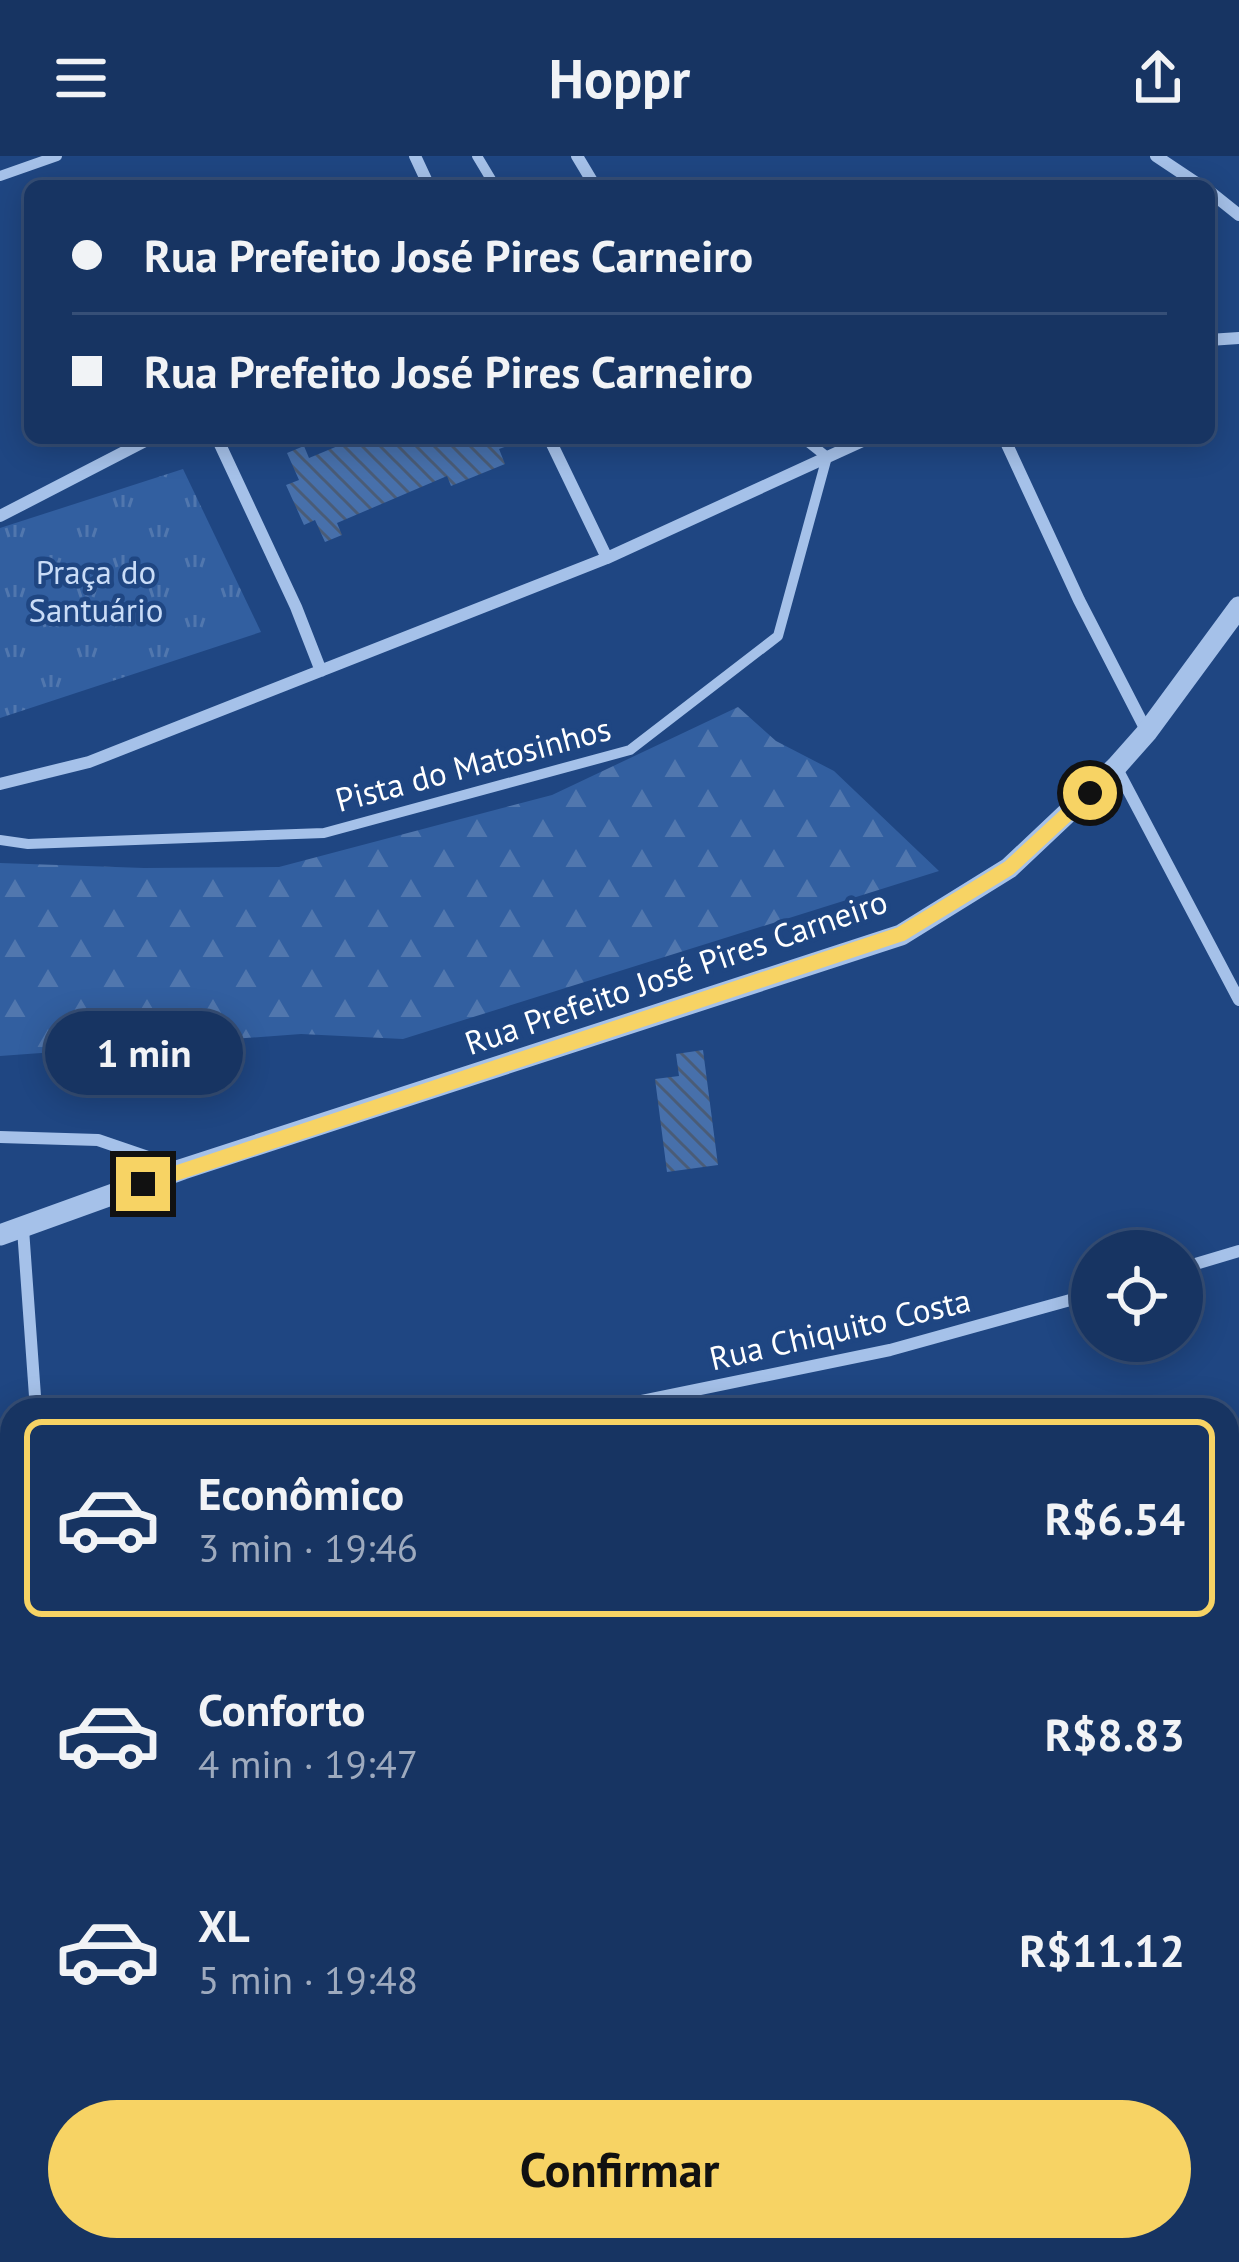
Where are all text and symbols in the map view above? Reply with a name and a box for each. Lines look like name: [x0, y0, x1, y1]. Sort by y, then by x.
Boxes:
text: Hoppr: [549, 43, 690, 113]
icon: menu: [48, 45, 114, 111]
icon: share: [1125, 45, 1191, 111]
text: Rua Prefeito José Pires Carneiro: [144, 226, 753, 284]
text: Rua Prefeito José Pires Carneiro: [144, 342, 753, 400]
park label: Praça do Santuário: [28, 550, 164, 631]
street label: Pista do Matosinhos: [331, 706, 615, 821]
route start: [1063, 766, 1117, 820]
street label: Rua Prefeito José Pires Carneiro: [459, 879, 893, 1064]
callout: 1 min: [44, 1010, 242, 1094]
text: 1 min: [96, 1027, 192, 1078]
route end: [116, 1157, 170, 1211]
map controls: [1071, 1230, 1203, 1362]
button: locate: [1071, 1230, 1203, 1362]
street label: Rua Chiquito Costa: [705, 1278, 975, 1379]
icon: car: [54, 1464, 162, 1572]
text: Econômico: [198, 1464, 404, 1522]
text: R$6.54: [1045, 1489, 1185, 1547]
text: 3 min · 19:46: [198, 1522, 418, 1573]
icon: car: [54, 1680, 162, 1788]
text: Conforto: [198, 1680, 365, 1738]
text: R$8.83: [1045, 1705, 1185, 1763]
text: 4 min · 19:47: [198, 1738, 418, 1789]
icon: car: [54, 1896, 162, 2004]
text: XL: [198, 1896, 250, 1954]
text: R$11.12: [1019, 1921, 1185, 1979]
text: 5 min · 19:48: [198, 1954, 418, 2005]
button: Confirmar: [48, 2100, 1191, 2238]

